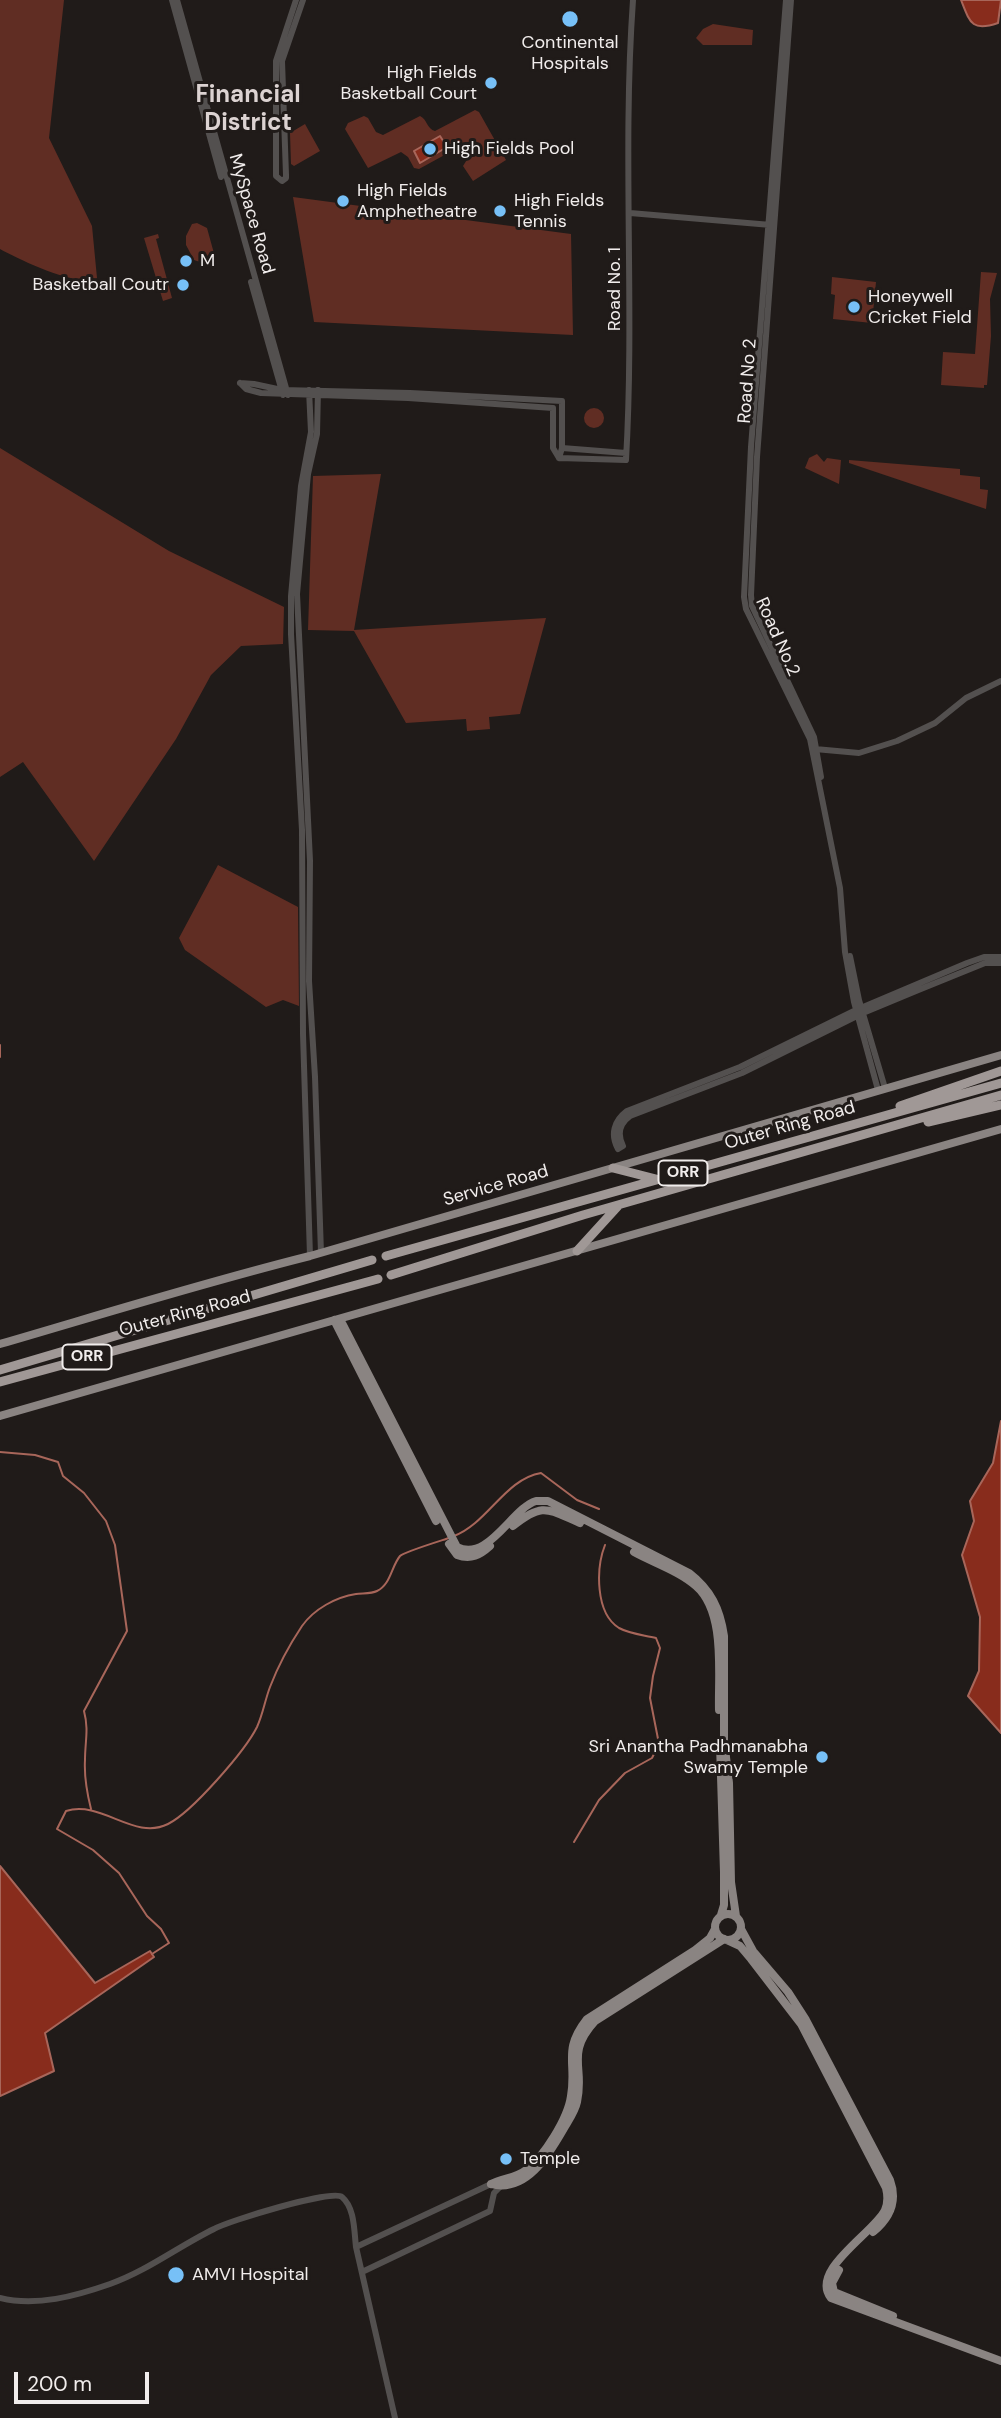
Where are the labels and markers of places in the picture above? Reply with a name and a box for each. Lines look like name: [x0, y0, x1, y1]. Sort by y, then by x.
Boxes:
marker: Continental Hospitals: [560, 9, 580, 29]
place label: Continental Hospitals: [521, 32, 619, 74]
place label: High Fields Basketball Court: [340, 62, 477, 104]
marker: High Fields Basketball Court: [483, 75, 499, 91]
place label: High Fields Pool: [444, 138, 574, 160]
marker: High Fields Pool: [422, 141, 438, 157]
place label: High Fields Amphetheatre: [357, 180, 477, 222]
place label: High Fields Tennis: [514, 190, 604, 232]
marker: High Fields Amphetheatre: [335, 193, 351, 209]
marker: High Fields Tennis: [492, 203, 508, 219]
place label: M: [200, 250, 215, 272]
marker: M: [178, 253, 194, 269]
place label: Basketball Coutr: [32, 274, 169, 296]
marker: Basketball Coutr: [175, 277, 191, 293]
place label: Honeywell Cricket Field: [868, 286, 972, 328]
marker: Honeywell Cricket Field: [846, 299, 862, 315]
place label: Sri Anantha Padhmanabha Swamy Temple: [589, 1736, 808, 1778]
marker: Sri Anantha Padhmanabha Swamy Temple: [814, 1749, 830, 1765]
place label: Temple: [520, 2148, 580, 2170]
marker: Temple: [498, 2151, 514, 2167]
place label: AMVI Hospital: [192, 2264, 309, 2286]
marker: AMVI Hospital: [166, 2265, 186, 2285]

